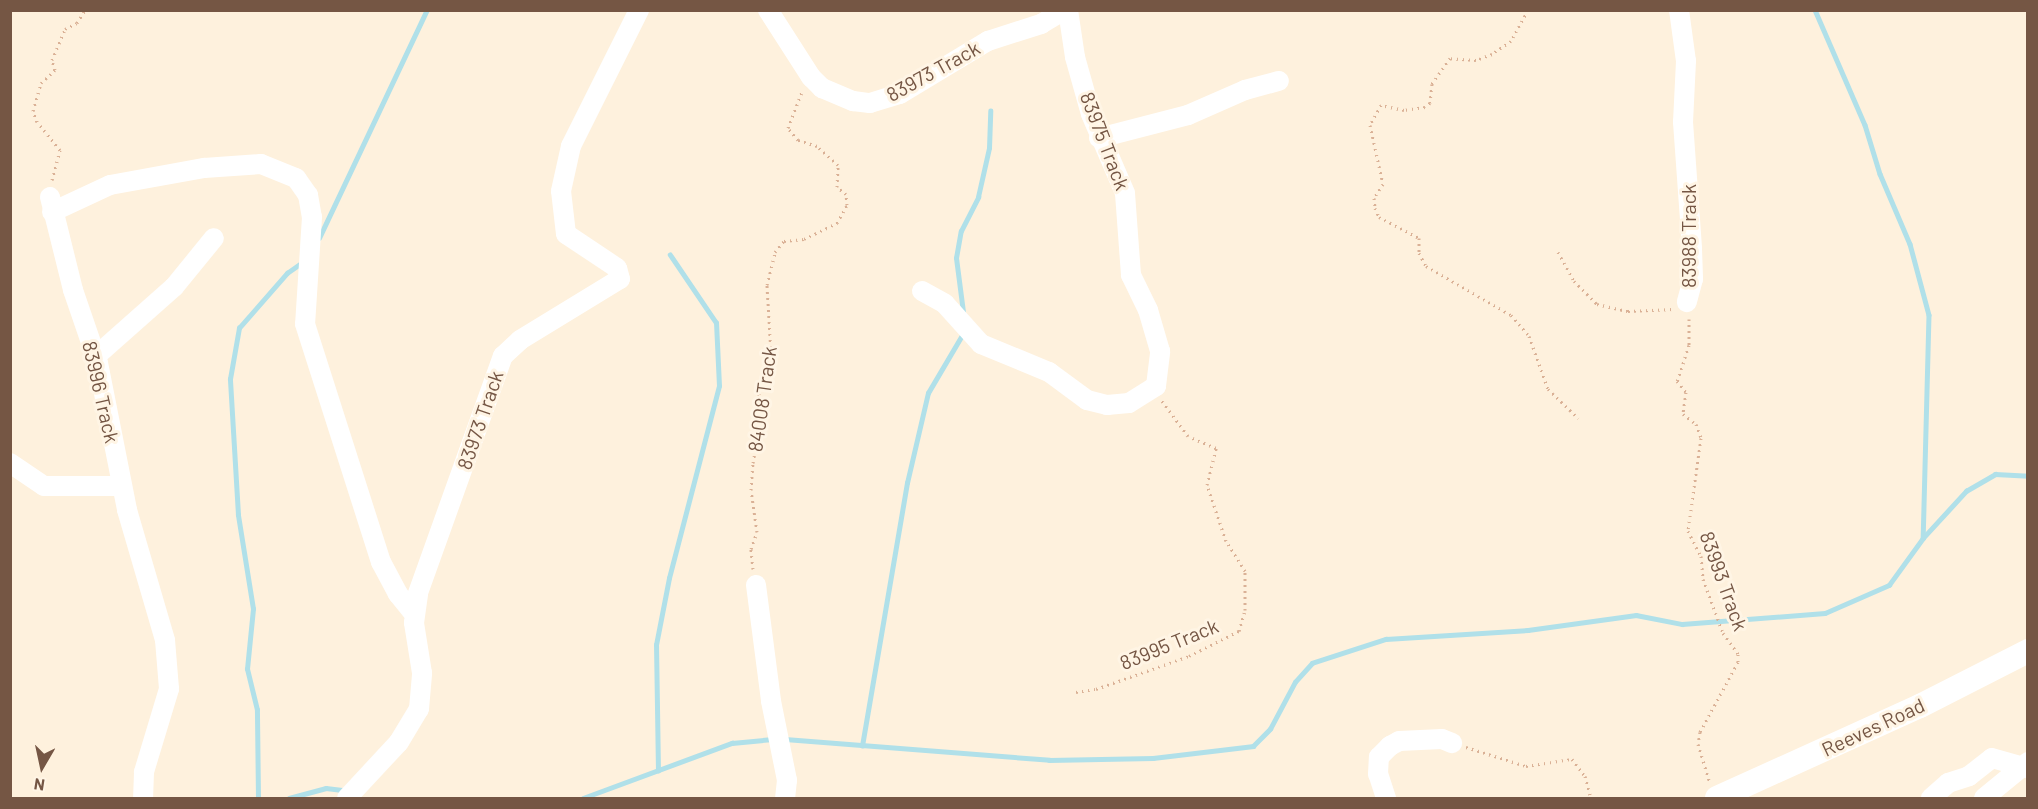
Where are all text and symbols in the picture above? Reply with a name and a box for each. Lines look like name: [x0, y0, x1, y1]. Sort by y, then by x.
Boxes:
street label: 83973 Track: [882, 36, 984, 106]
street label: 83975 Track: [1075, 89, 1135, 193]
street label: 83988 Track: [1676, 184, 1700, 288]
street label: 83996 Track: [78, 339, 124, 445]
street label: 84008 Track: [743, 345, 781, 453]
street label: 83973 Track: [452, 367, 508, 473]
street label: 83993 Track: [1695, 528, 1753, 634]
street label: 83995 Track: [1116, 613, 1222, 675]
street label: Reeves Road: [1818, 693, 1928, 761]
north arrow: [12, 737, 72, 797]
text: N: [32, 775, 46, 795]

